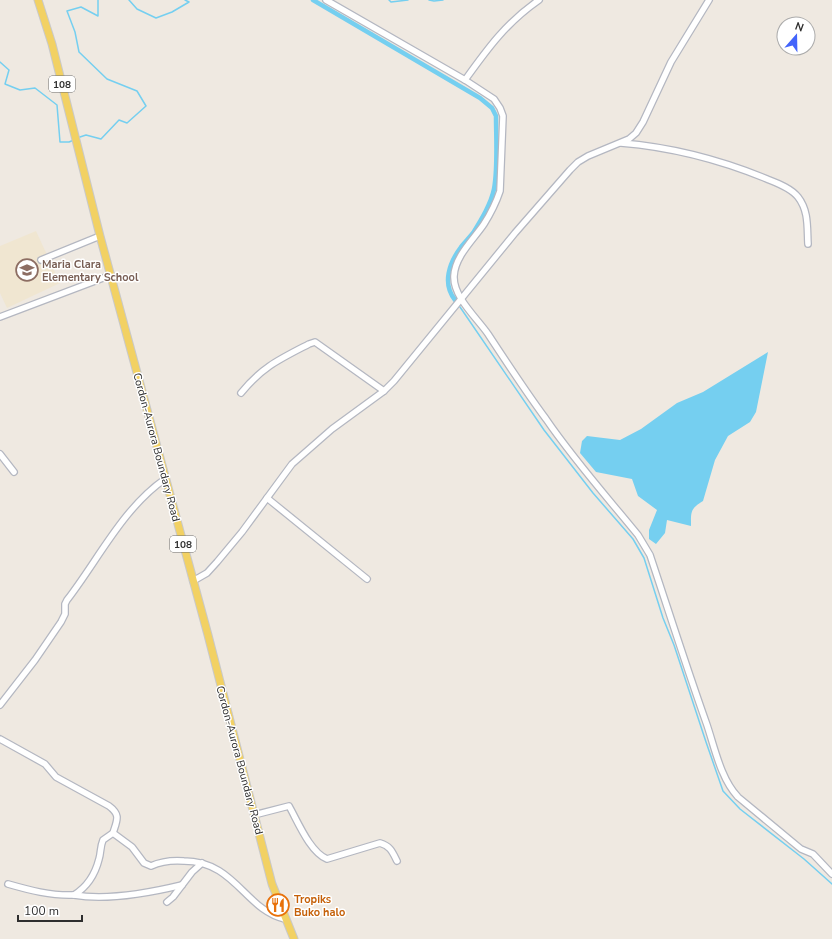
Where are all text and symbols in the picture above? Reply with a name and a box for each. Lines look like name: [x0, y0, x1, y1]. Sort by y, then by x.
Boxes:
north arrow: [776, 16, 816, 56]
text: N: [793, 19, 806, 36]
road number: 108: [49, 76, 75, 92]
school or university icon: Maria Clara Elementary School: [14, 257, 40, 283]
place label: Maria Clara Elementary School: [42, 257, 139, 285]
street label: Cordon-Aurora Boundary Road: [129, 371, 184, 523]
road number: 108: [170, 536, 196, 552]
street label: Cordon-Aurora Boundary Road: [212, 684, 267, 836]
restaurant icon: Tropiks Buko halo: [265, 892, 291, 918]
place label: Tropiks Buko halo: [294, 892, 345, 920]
scale bar: [18, 897, 82, 923]
text: 100 m: [24, 903, 59, 919]

